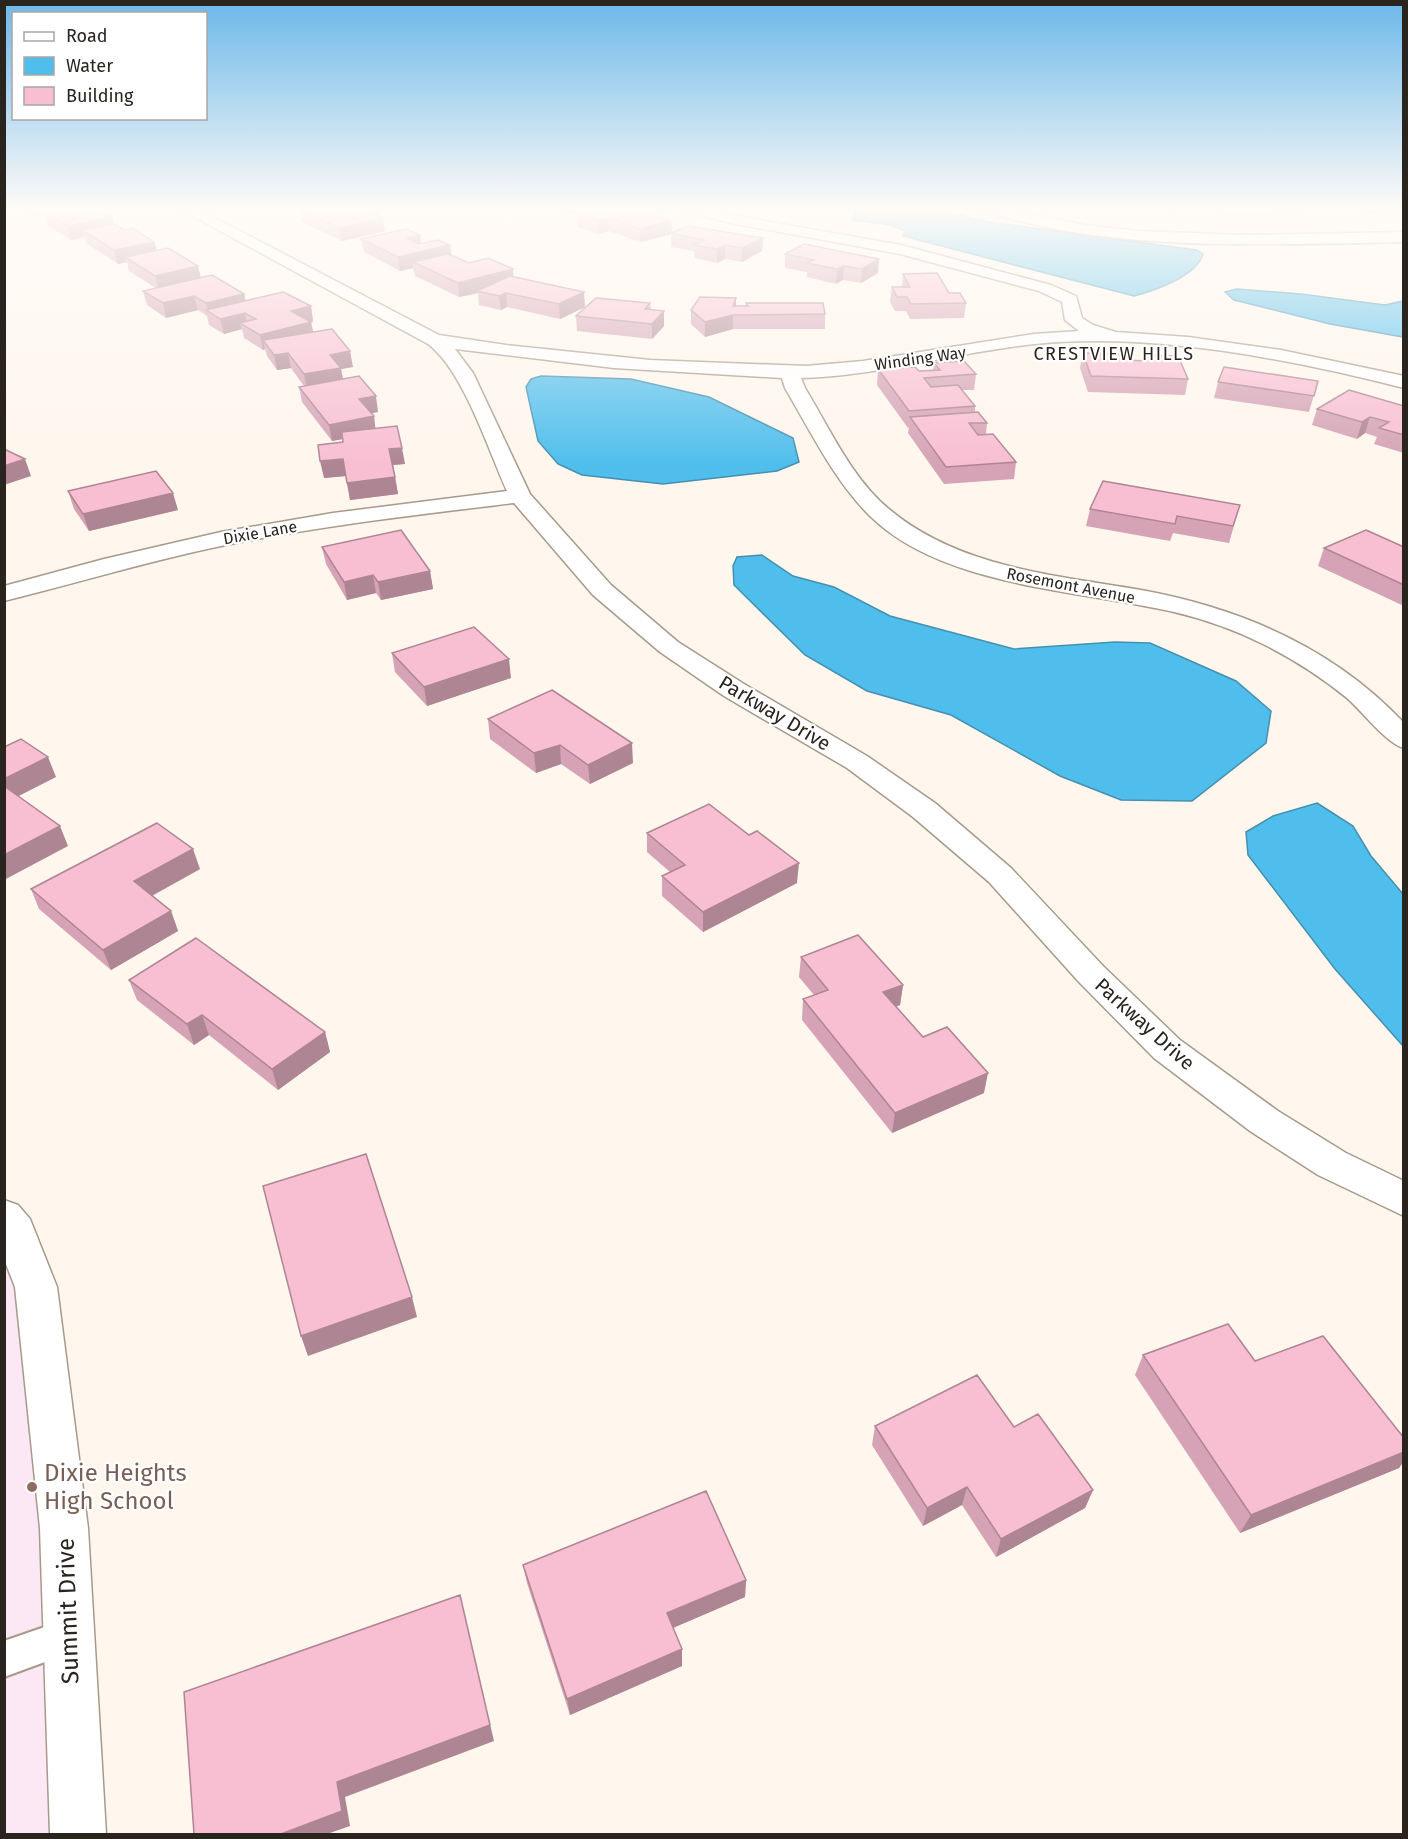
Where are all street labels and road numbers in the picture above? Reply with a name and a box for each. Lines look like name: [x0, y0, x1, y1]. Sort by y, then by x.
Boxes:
street label: Winding Way: [873, 343, 967, 374]
street label: Dixie Lane: [222, 517, 298, 548]
street label: Rosemont Avenue: [1005, 564, 1137, 607]
street label: Parkway Drive: [715, 670, 835, 756]
street label: Parkway Drive: [1090, 973, 1200, 1075]
street label: Summit Drive: [51, 1537, 85, 1685]

